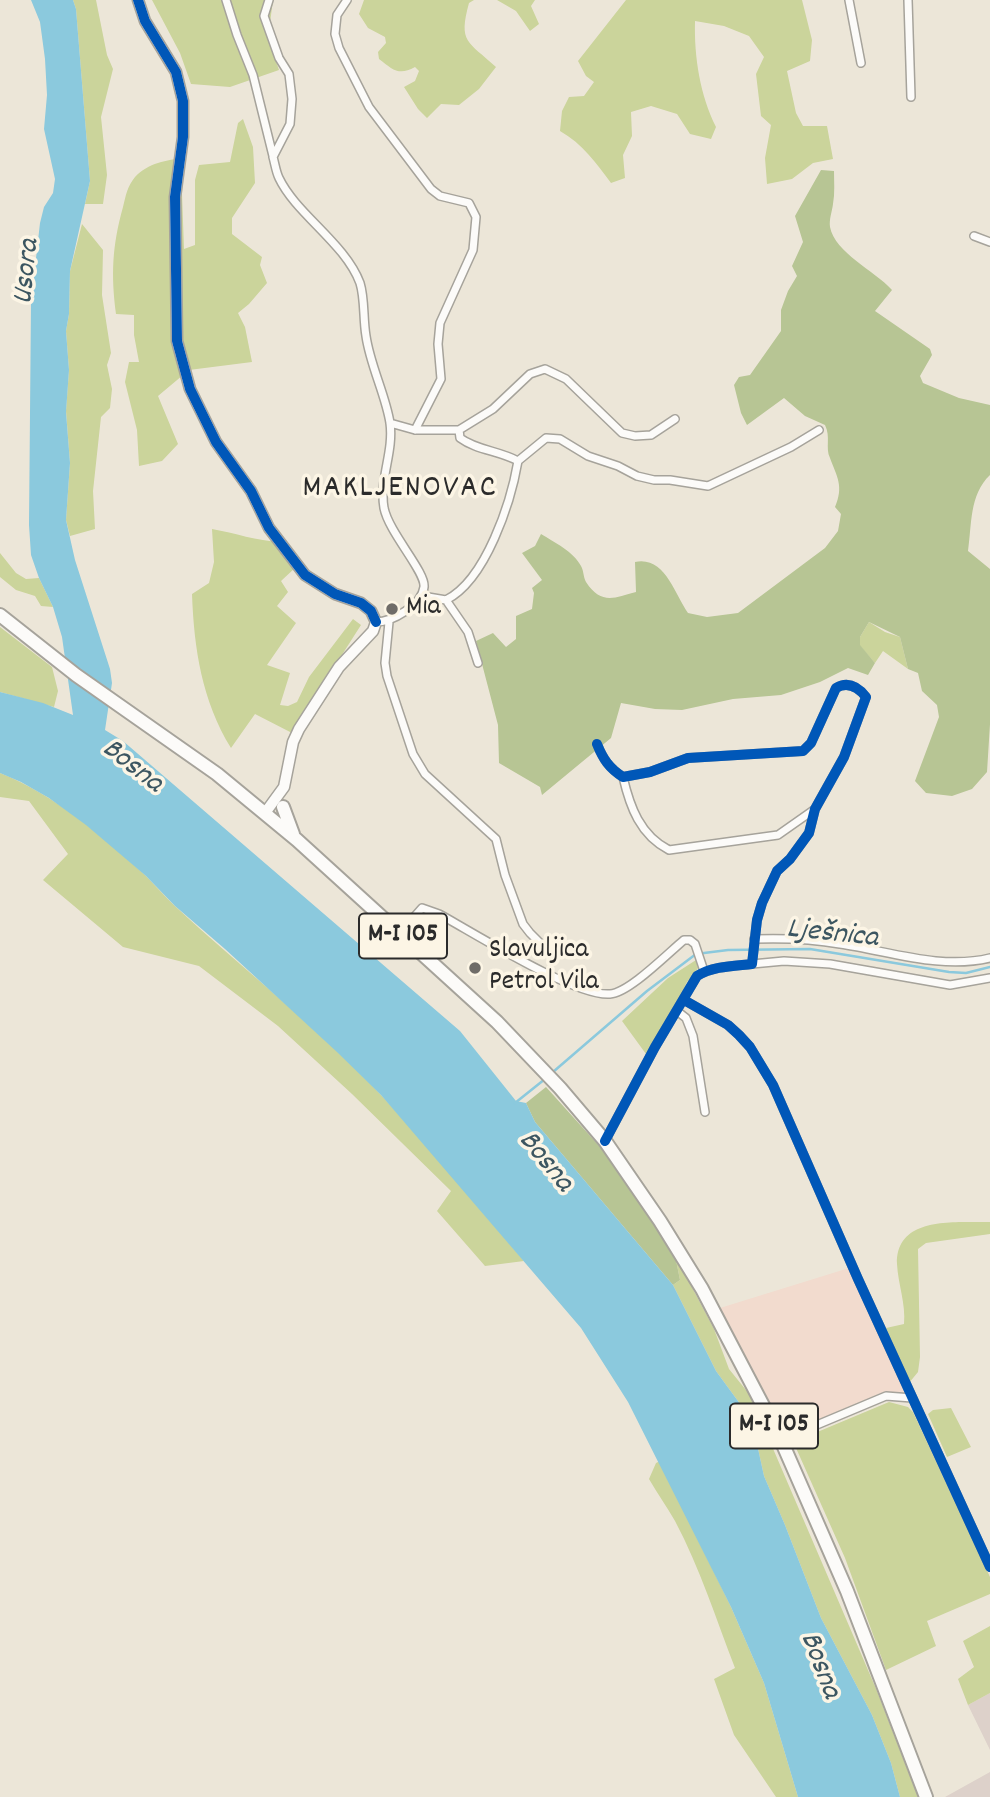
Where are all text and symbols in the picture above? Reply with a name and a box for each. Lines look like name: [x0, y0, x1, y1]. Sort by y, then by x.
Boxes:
water label: Usora: [8, 237, 50, 307]
district label: MAKLJENOVAC: [304, 472, 496, 510]
place label: Mia: [406, 592, 441, 626]
marker: Mia: [384, 601, 400, 617]
water label: Bosna: [93, 733, 169, 803]
water label: Lješnica: [784, 913, 880, 959]
road number: M-I 105: [359, 914, 447, 959]
place label: Slavuljica Petrol Vila: [489, 935, 599, 1001]
marker: Slavuljica Petrol Vila: [467, 960, 483, 976]
water label: Bosna: [509, 1125, 579, 1201]
road number: M-I 105: [730, 1404, 818, 1448]
water label: Bosna: [789, 1628, 847, 1704]

